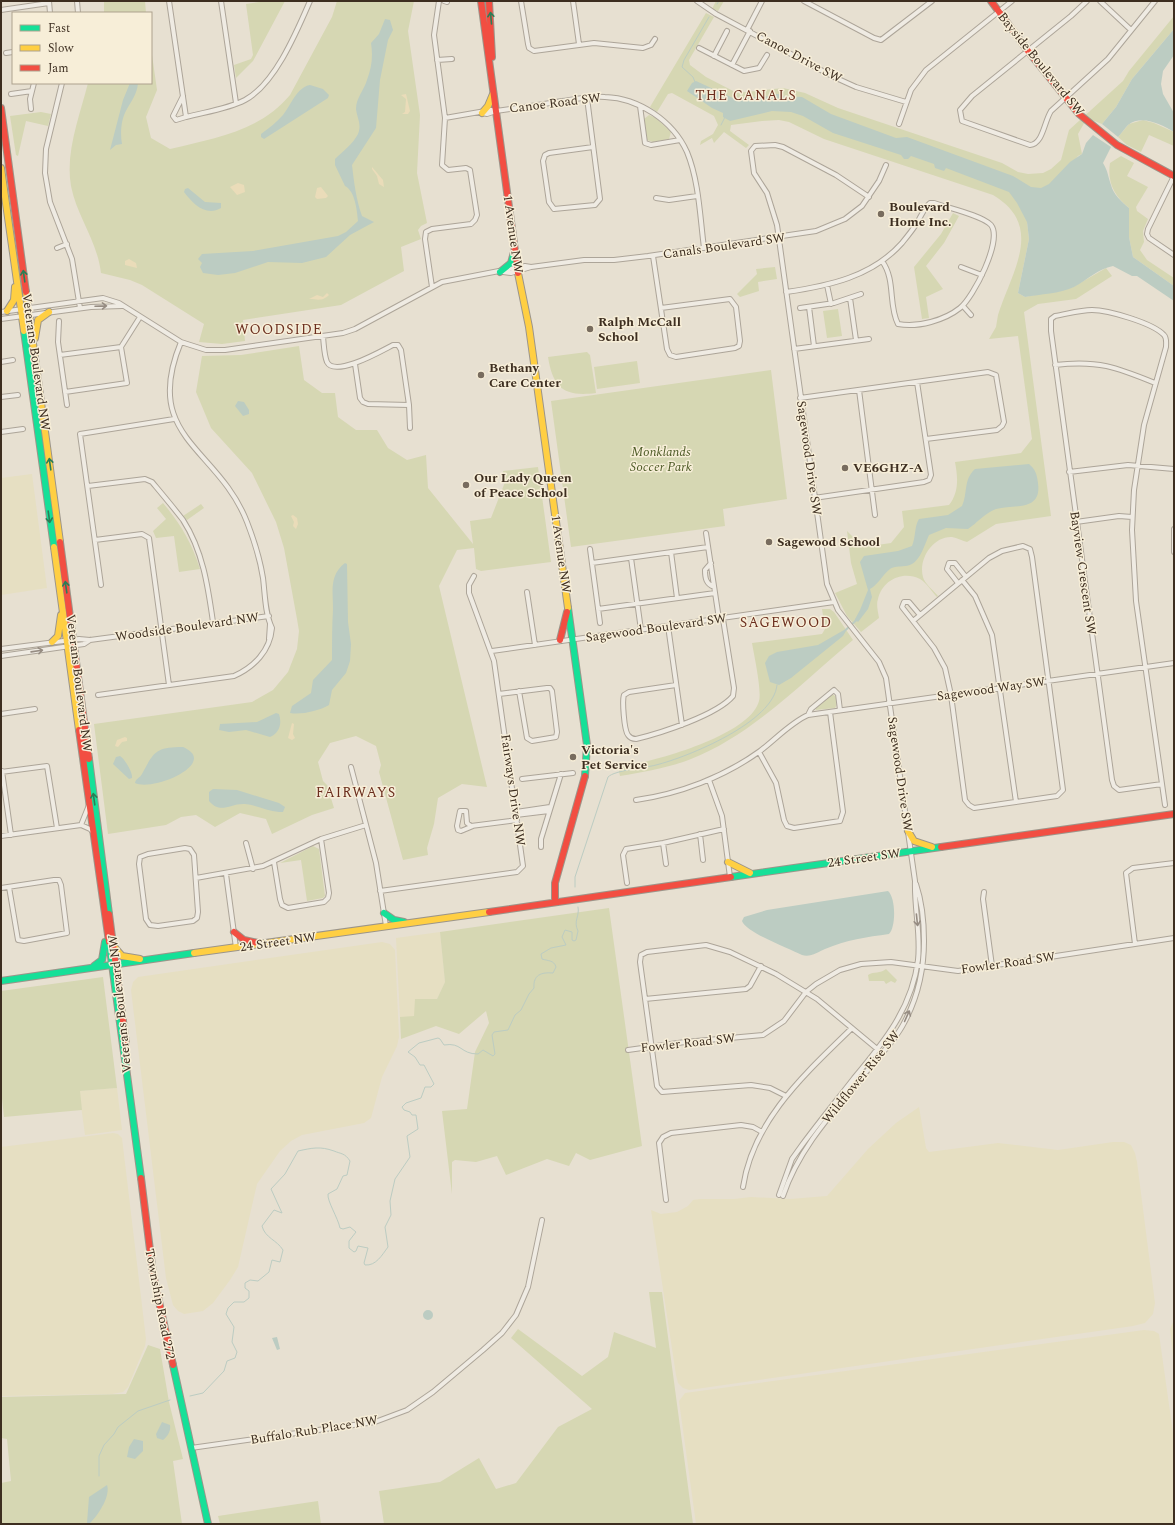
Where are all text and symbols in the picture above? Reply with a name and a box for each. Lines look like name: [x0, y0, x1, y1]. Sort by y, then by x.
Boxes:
street label: Bayside Boulevard SW: [993, 8, 1089, 120]
legend: [12, 12, 152, 84]
one-way arrow: [487, 12, 494, 25]
text: Fast: [48, 19, 70, 38]
street label: Canoe Drive SW: [752, 26, 846, 88]
text: Slow: [48, 39, 74, 58]
text: Jam: [48, 59, 69, 78]
district label: THE CANALS: [695, 85, 797, 106]
street label: Canoe Road SW: [508, 87, 602, 119]
street label: 1 Avenue NW: [498, 194, 528, 275]
place label: Boulevard Home Inc.: [889, 197, 951, 232]
marker: Boulevard Home Inc.: [876, 209, 886, 219]
street label: Canals Boulevard SW: [662, 227, 787, 264]
one-way arrow: [20, 270, 28, 283]
street label: Veterans Boulevard NW: [16, 292, 56, 432]
one-way arrow: [94, 303, 107, 310]
place label: Ralph McCall School: [598, 312, 681, 347]
district label: WOODSIDE: [235, 319, 323, 340]
marker: Ralph McCall School: [585, 324, 595, 334]
place label: Bethany Care Center: [489, 358, 561, 393]
marker: Bethany Care Center: [476, 370, 486, 380]
street label: Sagewood Drive SW: [791, 399, 827, 517]
park label: Monklands Soccer Park: [630, 442, 692, 477]
one-way arrow: [46, 458, 54, 471]
place label: VE6GHZ-A: [853, 458, 923, 478]
marker: VE6GHZ-A: [840, 463, 850, 473]
place label: Our Lady Queen of Peace School: [474, 468, 572, 503]
marker: Our Lady Queen of Peace School: [461, 480, 471, 490]
one-way arrow: [45, 510, 53, 523]
street label: Bayview Crescent SW: [1064, 510, 1102, 636]
street label: 1 Avenue NW: [546, 514, 576, 595]
place label: Sagewood School: [777, 532, 880, 552]
marker: Sagewood School: [764, 537, 774, 547]
one-way arrow: [62, 581, 70, 594]
street label: Woodside Boulevard NW: [114, 607, 260, 647]
street label: Sagewood Boulevard SW: [584, 608, 728, 648]
district label: SAGEWOOD: [740, 612, 832, 633]
street label: Veterans Boulevard NW: [61, 613, 97, 753]
one-way arrow: [30, 647, 43, 655]
street label: Sagewood Way SW: [936, 671, 1047, 706]
street label: Sagewood Drive SW: [882, 715, 918, 833]
street label: Fairways Drive NW: [495, 733, 531, 847]
place label: Victoria's Pet Service: [581, 740, 647, 775]
marker: Victoria's Pet Service: [568, 752, 578, 762]
district label: FAIRWAYS: [316, 782, 396, 803]
one-way arrow: [90, 793, 98, 806]
street label: 24 Street SW: [826, 843, 902, 873]
one-way arrow: [913, 913, 921, 926]
street label: 24 Street NW: [239, 927, 318, 957]
street label: Veterans Boulevard NW: [103, 934, 137, 1074]
street label: Fowler Road SW: [960, 946, 1057, 980]
one-way arrow: [904, 1010, 912, 1022]
street label: Wildflower Rise SW: [817, 1026, 905, 1128]
street label: Fowler Road SW: [640, 1028, 737, 1058]
street label: Township Road 272: [139, 1247, 181, 1361]
street label: Buffalo Rub Place NW: [249, 1410, 379, 1450]

